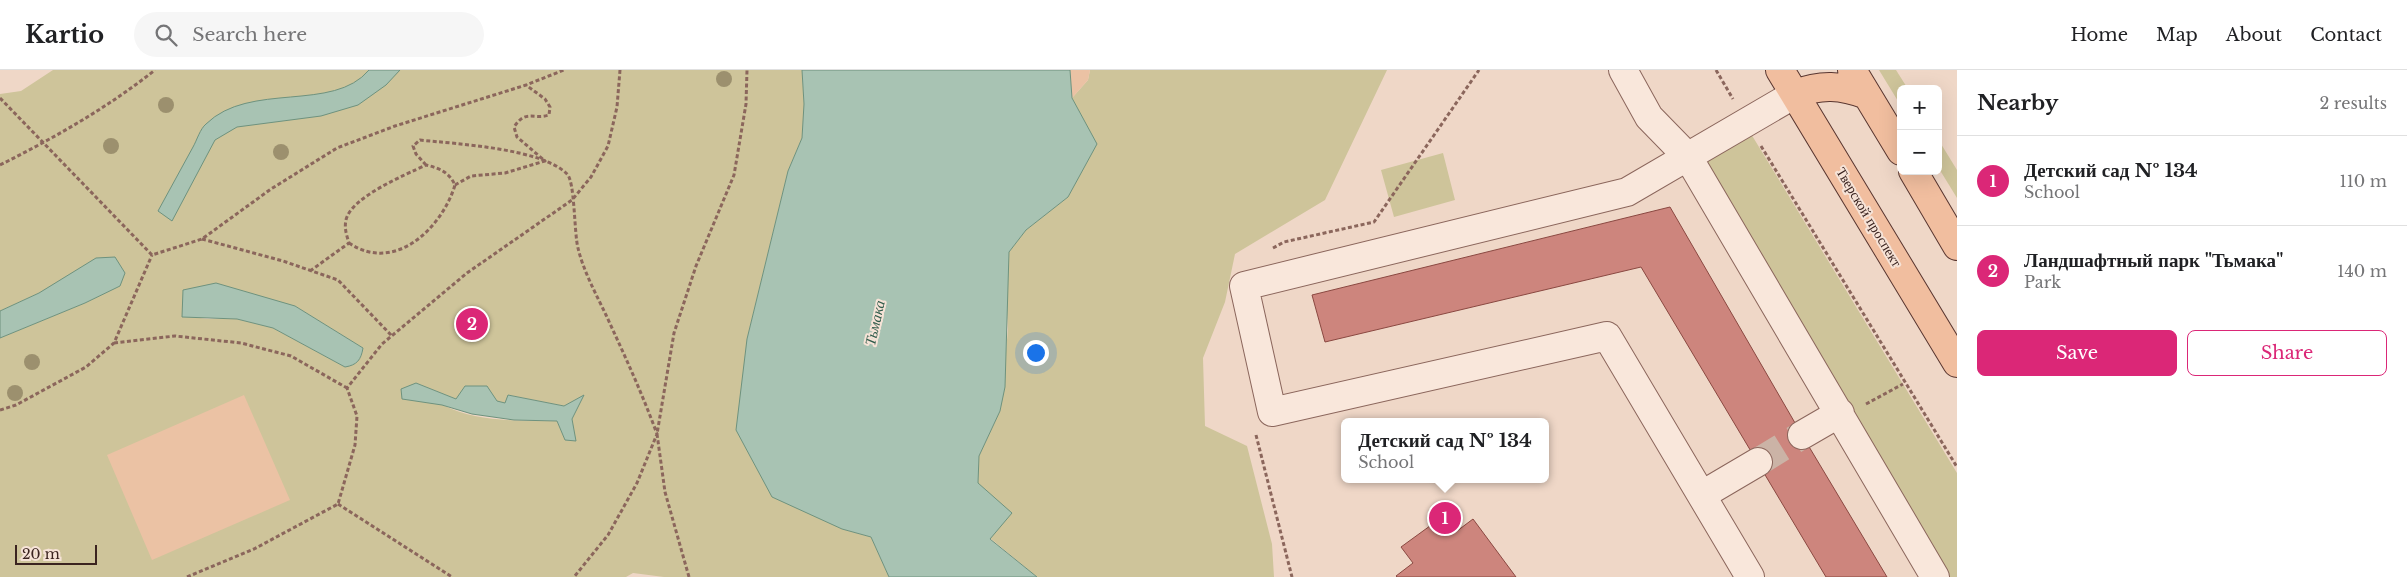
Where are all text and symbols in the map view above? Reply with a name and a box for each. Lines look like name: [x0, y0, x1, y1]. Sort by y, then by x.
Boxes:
search box: [134, 12, 484, 57]
text: Kartio: [25, 20, 104, 49]
icon: search: [152, 21, 180, 49]
text: Search here: [192, 23, 307, 46]
text: Home: [2070, 24, 2128, 46]
text: Map: [2156, 24, 2198, 46]
text: About: [2226, 24, 2282, 46]
text: Contact: [2310, 24, 2382, 46]
map controls: [1897, 85, 1942, 175]
button: +: [1897, 85, 1942, 130]
text: Nearby: [1977, 90, 2058, 116]
text: 2 results: [2319, 93, 2387, 113]
button: −: [1897, 130, 1942, 175]
text: Детский сад № 134: [2024, 159, 2198, 182]
street label: Тверской проспект: [1832, 164, 1906, 270]
text: 1: [1990, 171, 1996, 191]
text: 110 m: [2340, 171, 2387, 191]
text: School: [2024, 182, 2080, 202]
text: Ландшафтный парк "Тьмака": [2024, 249, 2284, 272]
text: 2: [1988, 261, 1998, 281]
text: 140 m: [2337, 261, 2387, 281]
text: Park: [2024, 272, 2061, 292]
water label: Тьмака: [860, 298, 889, 347]
pin: 2: [456, 305, 488, 343]
button: Save: [1977, 330, 2177, 376]
button: Share: [2187, 330, 2387, 376]
your location: [1023, 340, 1049, 366]
popup: [1341, 418, 1549, 483]
text: Детский сад № 134: [1358, 429, 1532, 452]
text: School: [1358, 452, 1414, 472]
pin: 1: [1429, 499, 1461, 537]
scale bar: [15, 542, 98, 565]
text: 20 m: [22, 545, 60, 563]

